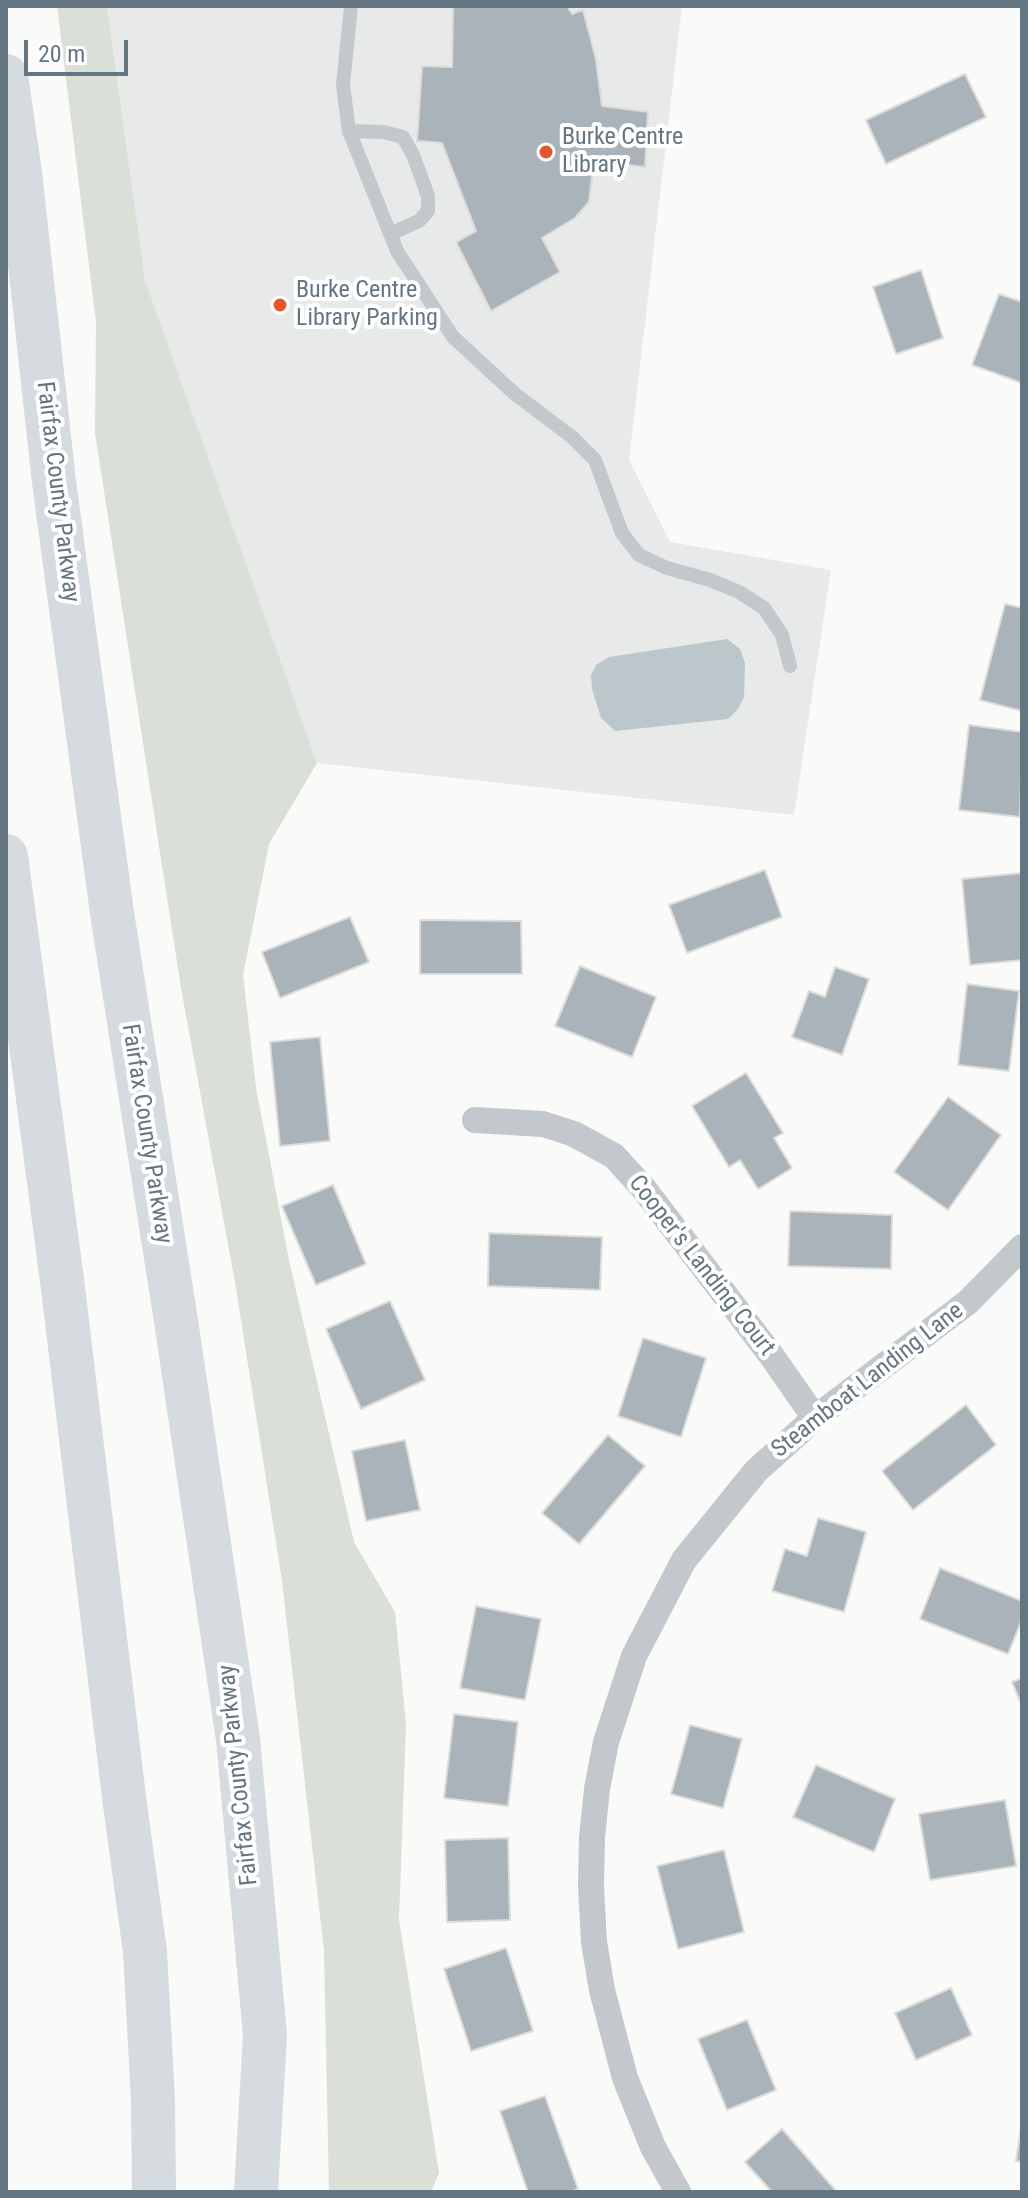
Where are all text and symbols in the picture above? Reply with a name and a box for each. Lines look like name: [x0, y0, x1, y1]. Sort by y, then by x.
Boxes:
scale bar: [28, 24, 132, 74]
text: 20 m: [38, 40, 85, 68]
place label: Burke Centre Library: [562, 124, 683, 180]
marker: Burke Centre Library: [537, 143, 555, 161]
place label: Burke Centre Library Parking: [296, 277, 438, 333]
marker: Burke Centre Library Parking: [271, 296, 289, 314]
street label: Fairfax County Parkway: [29, 380, 85, 604]
street label: Fairfax County Parkway: [114, 1022, 178, 1246]
street label: Cooper's Landing Court: [622, 1170, 780, 1362]
street label: Steamboat Landing Lane: [767, 1297, 969, 1465]
street label: Fairfax County Parkway: [213, 1663, 265, 1887]

